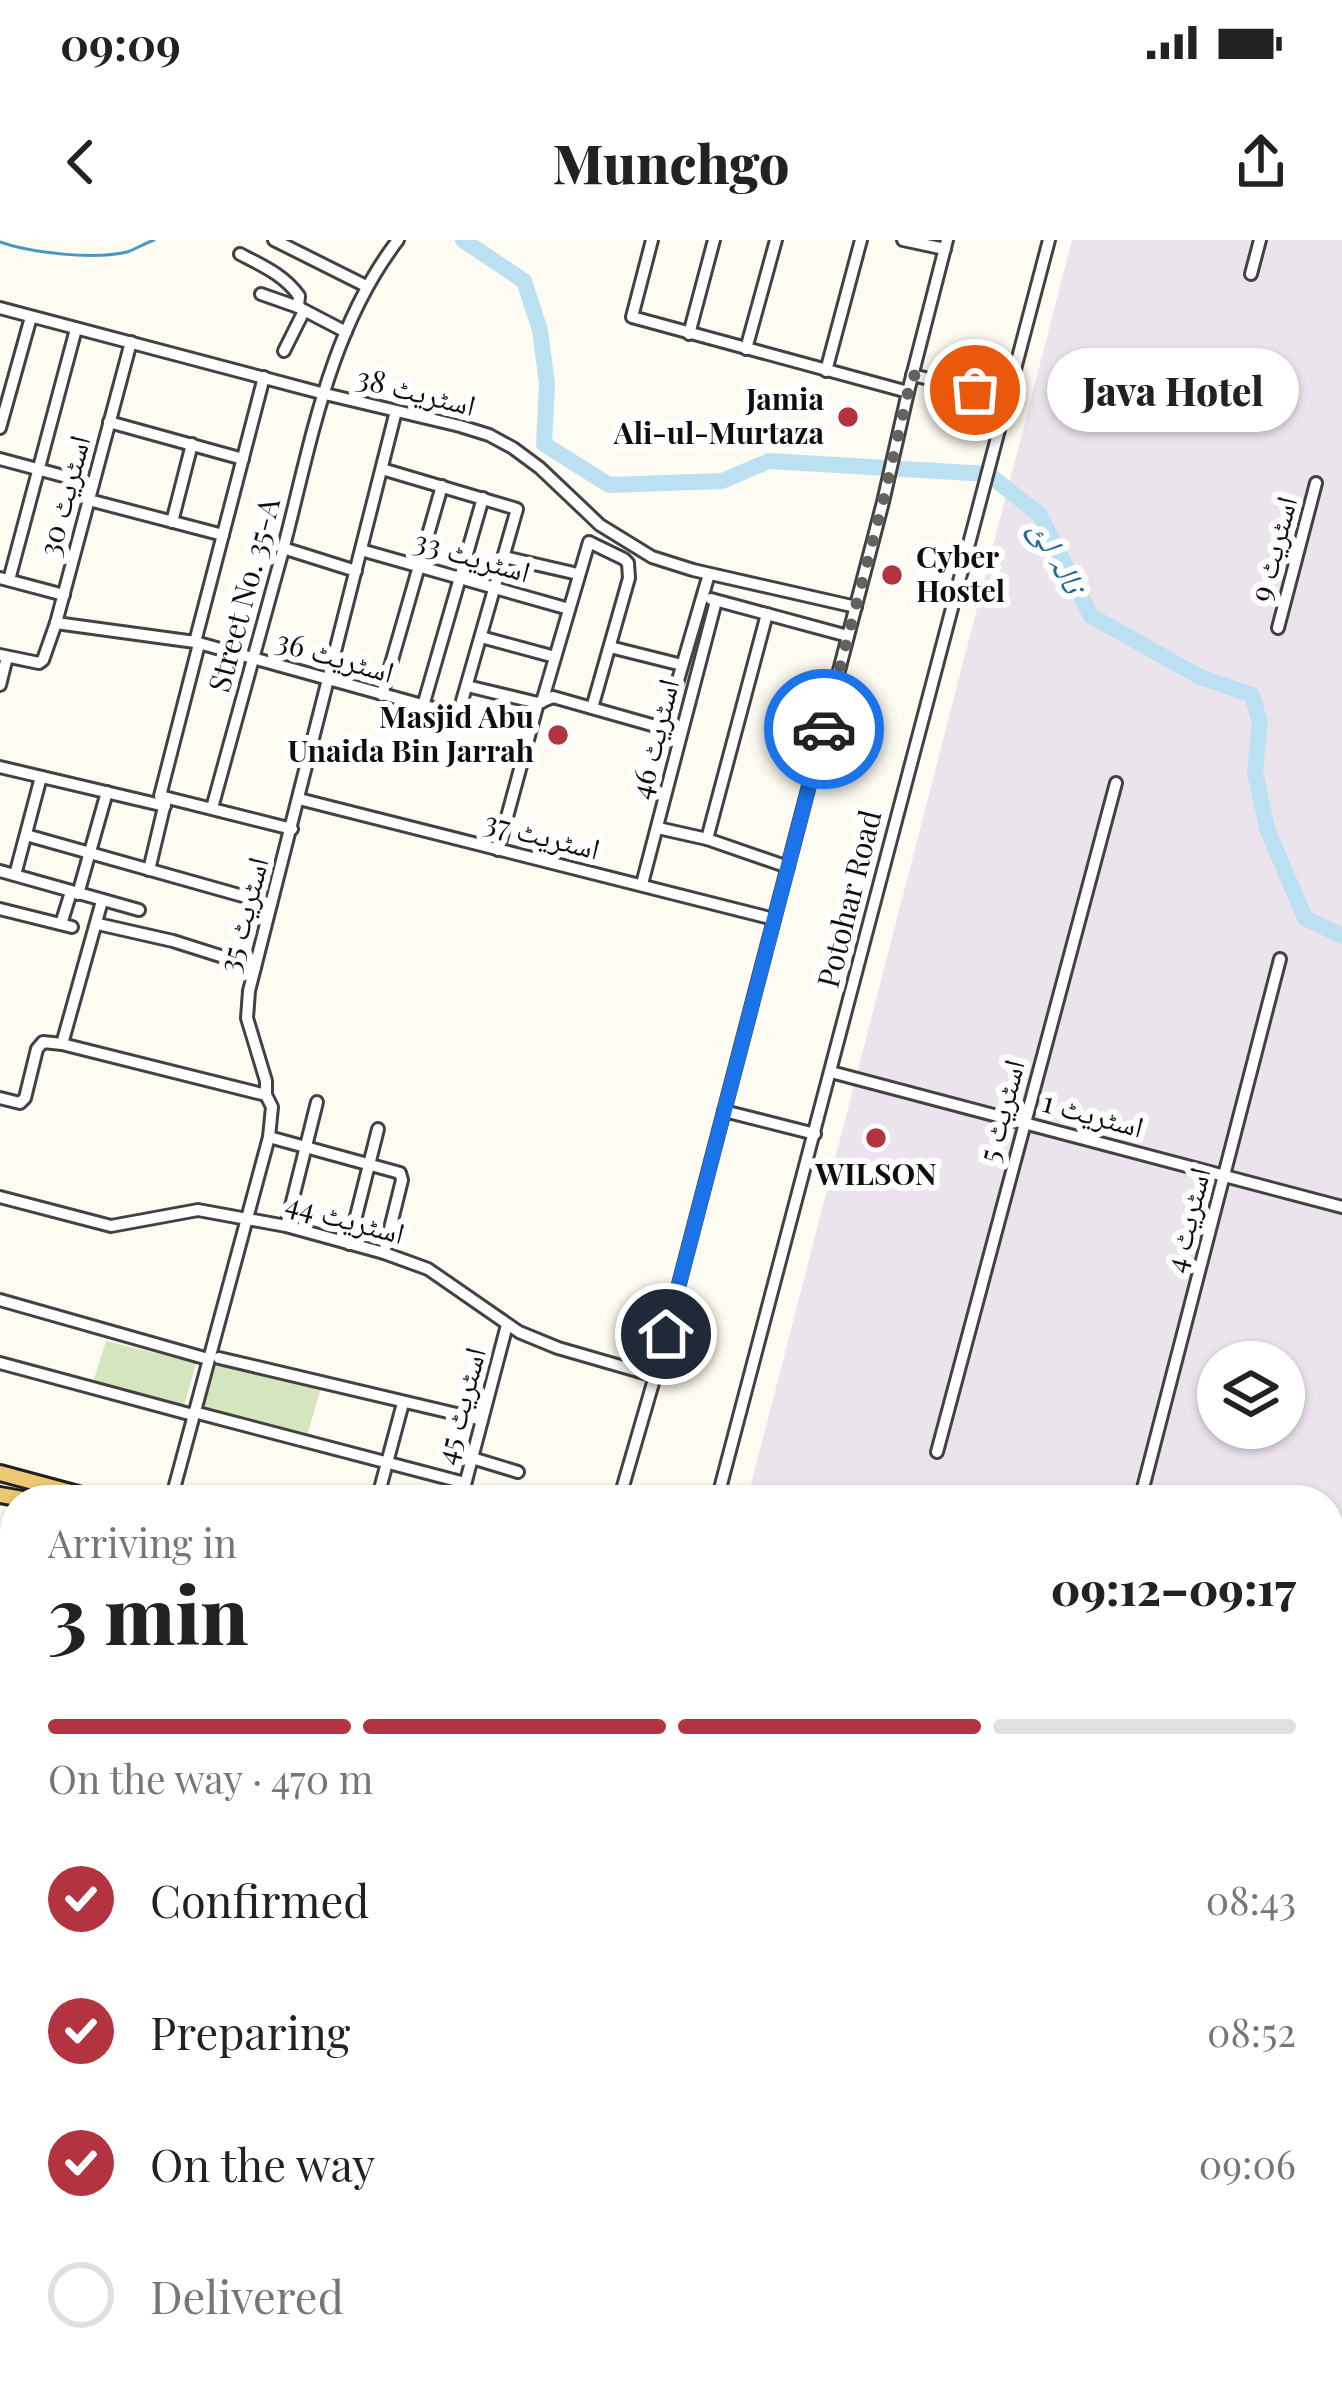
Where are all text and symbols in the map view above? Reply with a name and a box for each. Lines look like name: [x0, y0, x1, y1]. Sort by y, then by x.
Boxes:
text: 09:09: [60, 12, 181, 72]
text: Munchgo: [552, 126, 790, 198]
icon: back: [48, 129, 114, 195]
icon: share: [1228, 129, 1294, 195]
pin: [924, 339, 1026, 441]
callout: Java Hotel: [1047, 348, 1299, 432]
street label: اسٹریٹ 38: [353, 356, 480, 424]
icon: bag: [942, 357, 1008, 423]
text: Java Hotel: [1082, 364, 1264, 416]
place label: Jamia Ali-ul-Murtaza: [613, 378, 824, 452]
marker: Jamia Ali-ul-Murtaza: [835, 404, 861, 430]
street label: اسٹریٹ 30: [28, 431, 98, 560]
street label: اسٹریٹ 9: [1239, 491, 1305, 606]
street label: Street No. 35-A: [198, 492, 288, 696]
water label: نالہ لئ: [1021, 510, 1100, 605]
street label: اسٹریٹ 33: [410, 519, 535, 591]
place label: Cyber Hostel: [916, 536, 1005, 610]
marker: Cyber Hostel: [879, 562, 905, 588]
street label: اسٹریٹ 36: [272, 619, 399, 691]
courier: [764, 669, 884, 789]
street label: اسٹریٹ 46: [619, 674, 687, 803]
place label: Masjid Abu Unaida Bin Jarrah: [287, 696, 534, 770]
icon: car: [791, 696, 857, 762]
marker: Masjid Abu Unaida Bin Jarrah: [545, 722, 571, 748]
street label: اسٹریٹ 37: [480, 800, 604, 868]
street label: Potohar Road: [807, 806, 889, 991]
street label: اسٹریٹ 35: [207, 852, 277, 977]
street label: اسٹریٹ 5: [967, 1055, 1033, 1166]
street label: اسٹریٹ 1: [1039, 1080, 1149, 1146]
marker: WILSON: [863, 1125, 889, 1151]
place label: WILSON: [814, 1153, 937, 1193]
street label: اسٹریٹ 4: [1154, 1163, 1218, 1276]
street label: اسٹریٹ 44: [282, 1182, 409, 1252]
pin: [615, 1283, 717, 1385]
icon: home: [633, 1301, 699, 1367]
map controls: [1197, 1341, 1305, 1449]
button: layers: [1197, 1341, 1305, 1449]
street label: اسٹریٹ 45: [424, 1343, 494, 1468]
text: Arriving in: [48, 1516, 237, 1568]
text: 09:12–09:17: [1051, 1557, 1296, 1617]
text: 3 min: [48, 1561, 249, 1665]
text: On the way · 470 m: [48, 1752, 373, 1804]
icon: check: [48, 1866, 114, 1932]
text: Confirmed: [150, 1869, 369, 1929]
text: 08:43: [1206, 1873, 1296, 1925]
icon: check: [48, 1998, 114, 2064]
text: Preparing: [150, 2001, 350, 2061]
text: 08:52: [1207, 2005, 1296, 2057]
icon: check: [48, 2130, 114, 2196]
text: On the way: [150, 2133, 375, 2193]
text: 09:06: [1199, 2137, 1296, 2189]
text: Delivered: [150, 2265, 344, 2325]

